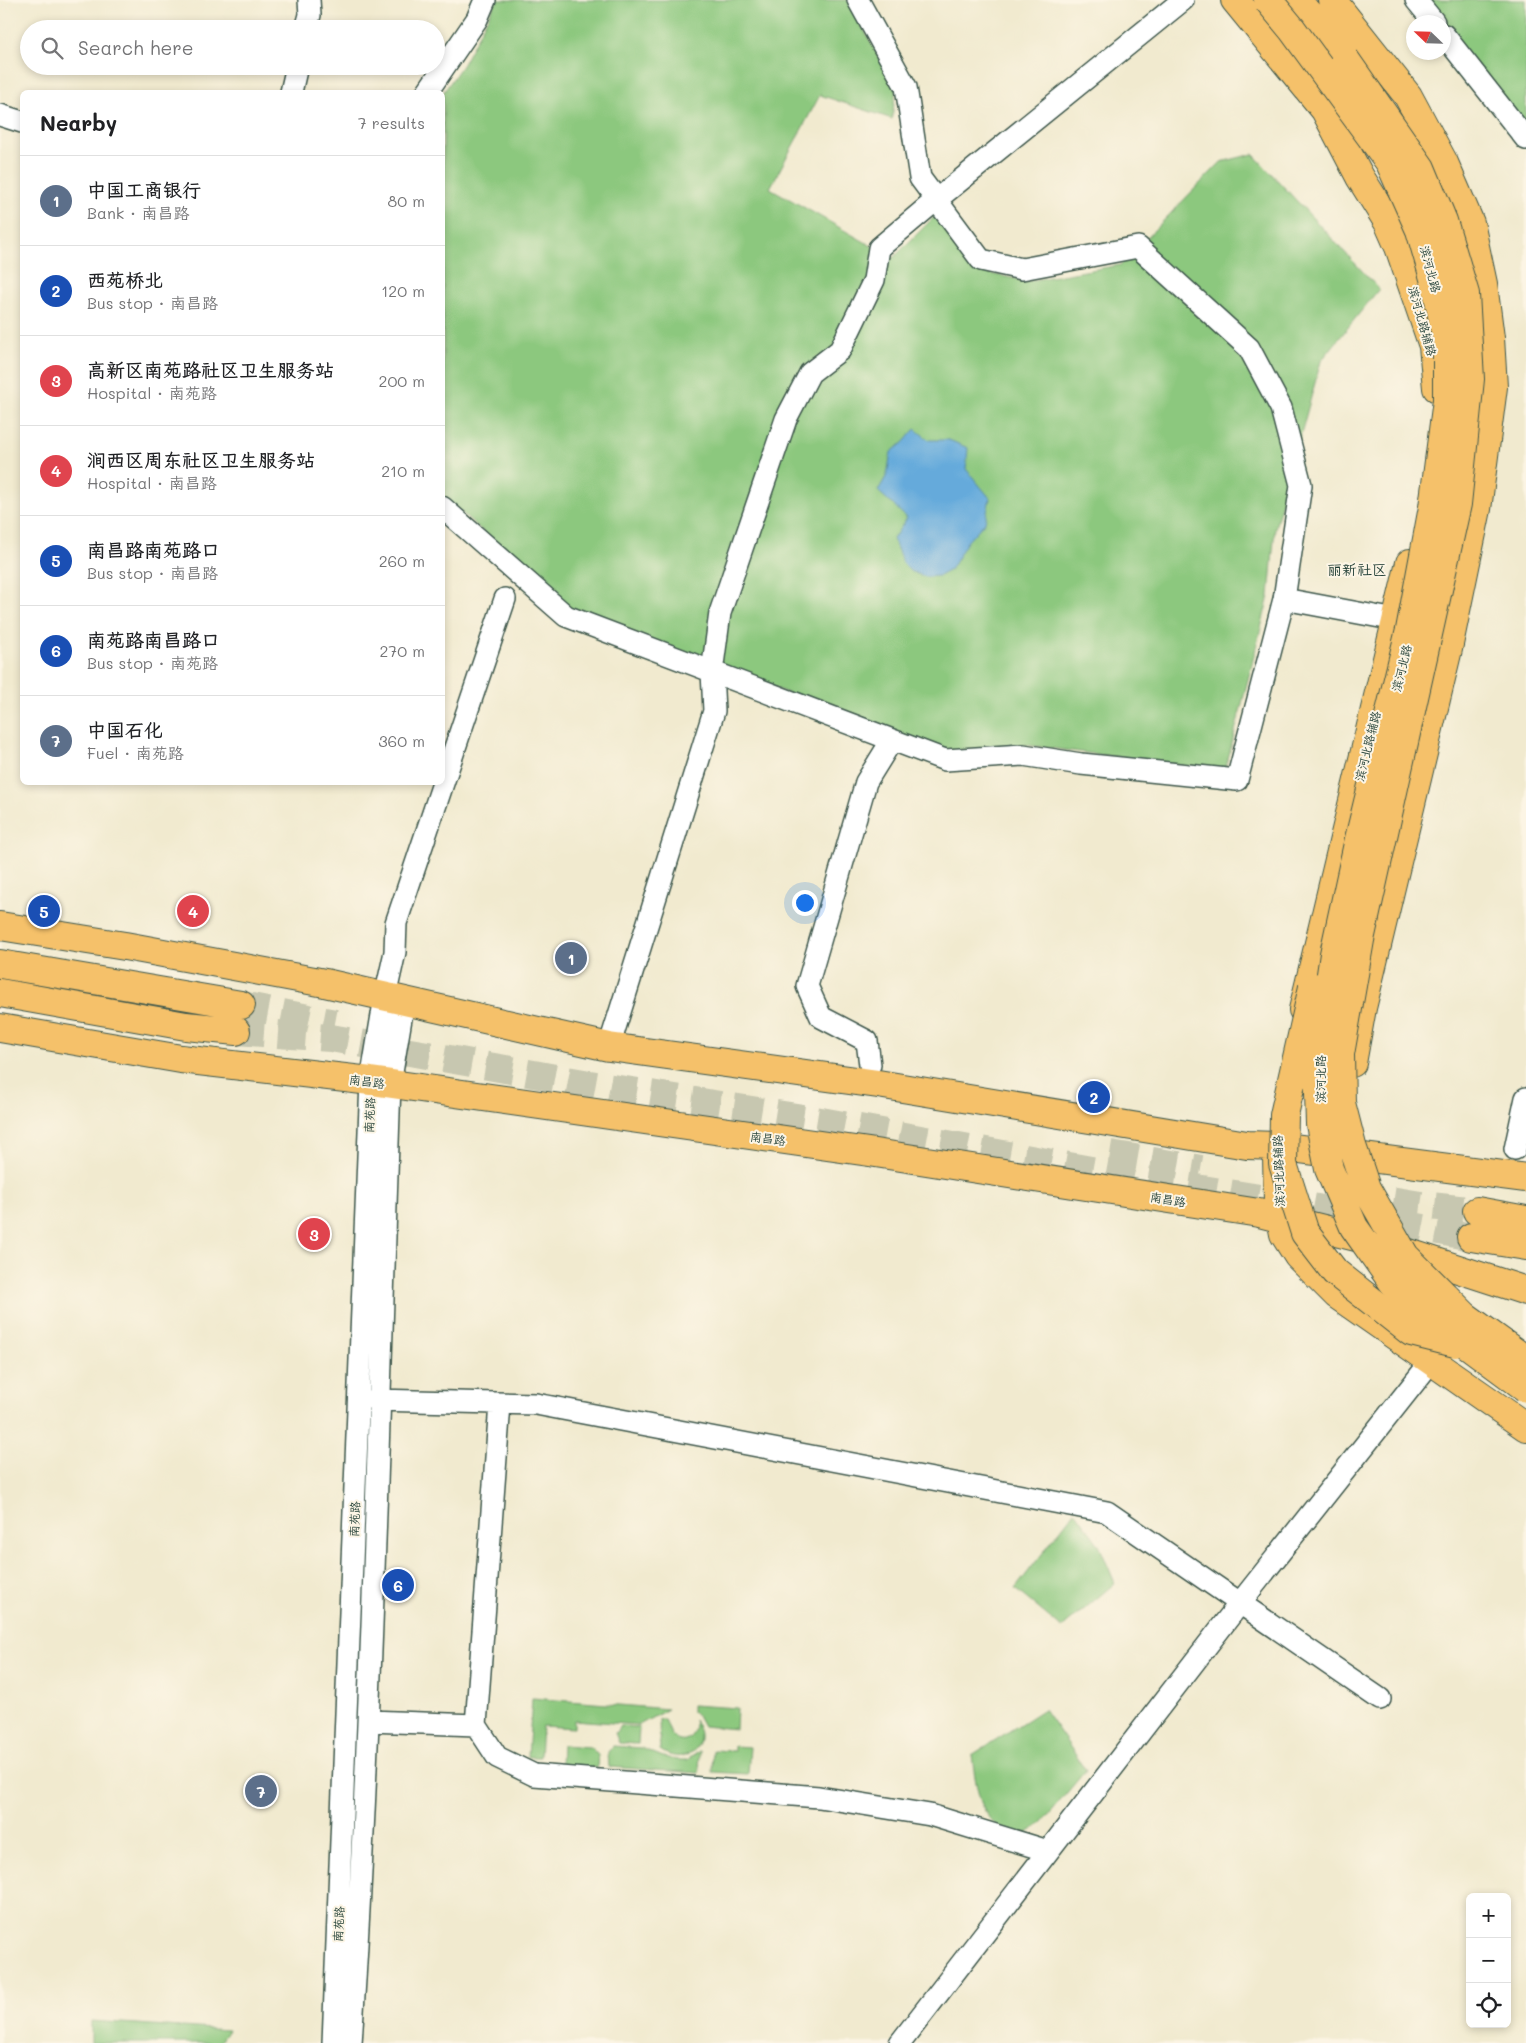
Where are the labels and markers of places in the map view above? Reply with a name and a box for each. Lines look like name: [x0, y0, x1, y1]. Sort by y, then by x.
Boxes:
pin: 5: [28, 892, 60, 930]
pin: 4: [177, 892, 209, 930]
pin: 1: [555, 939, 587, 977]
pin: 2: [1078, 1078, 1110, 1116]
pin: 3: [298, 1215, 330, 1253]
pin: 6: [382, 1566, 414, 1604]
pin: 7: [245, 1772, 277, 1810]

